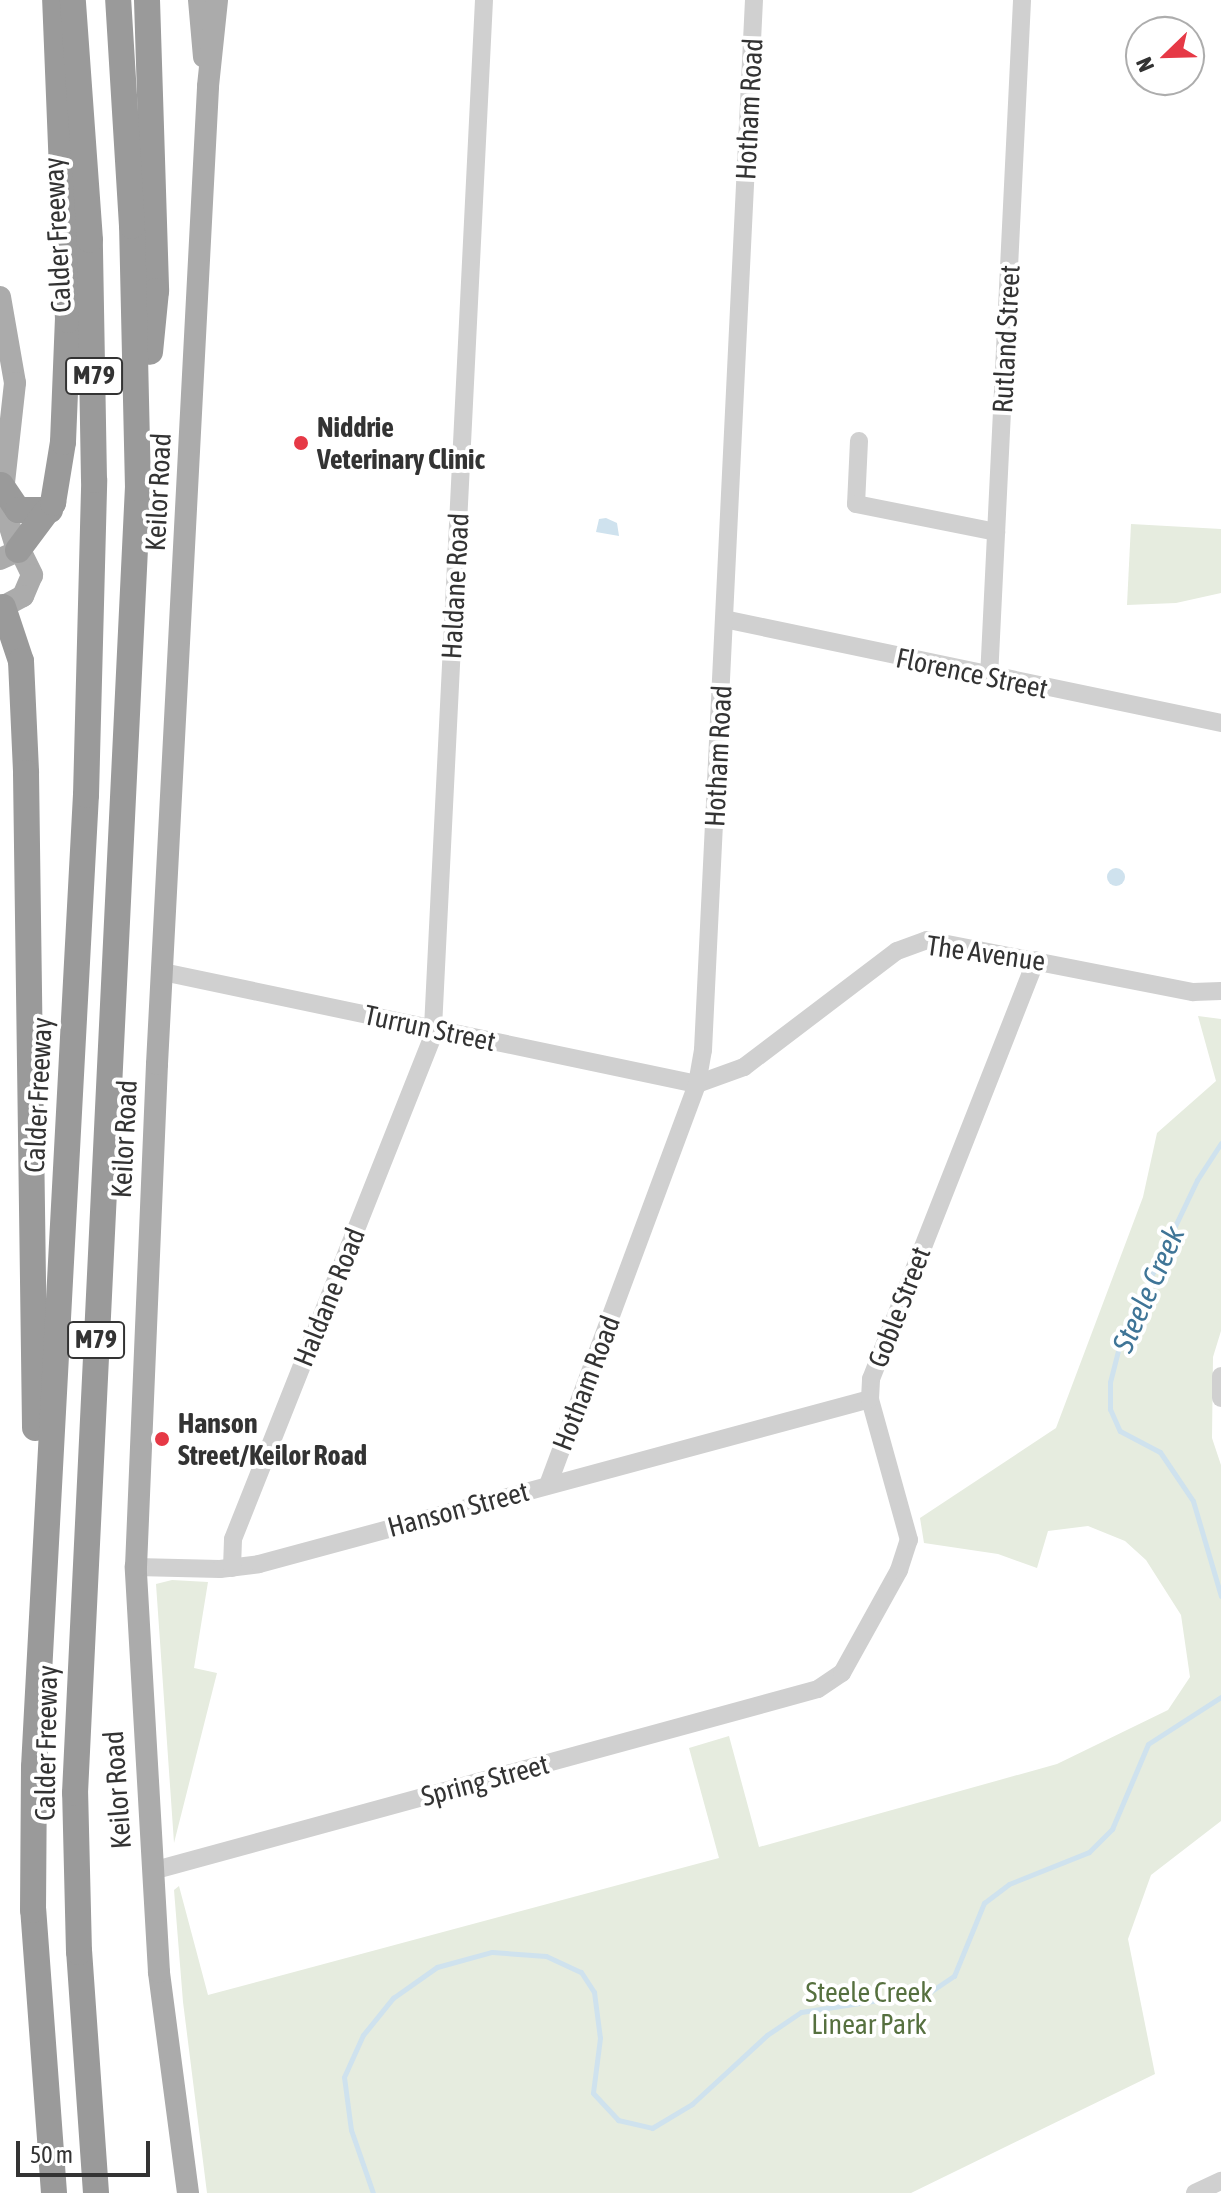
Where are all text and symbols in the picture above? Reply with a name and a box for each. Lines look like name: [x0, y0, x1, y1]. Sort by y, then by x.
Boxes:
north arrow: [1125, 16, 1205, 96]
street label: Hotham Road: [729, 37, 769, 181]
text: N: [1130, 54, 1159, 76]
street label: Calder Freeway: [36, 156, 78, 314]
street label: Rutland Street: [985, 264, 1027, 414]
road number: M79: [64, 354, 124, 398]
place label: Niddrie Veterinary Clinic: [317, 410, 485, 476]
street label: Keilor Road: [138, 432, 178, 552]
marker: Niddrie Veterinary Clinic: [292, 434, 310, 452]
street label: Haldane Road: [434, 512, 476, 660]
street label: Florence Street: [893, 641, 1051, 705]
street label: Hotham Road: [698, 684, 738, 828]
street label: The Avenue: [925, 928, 1047, 978]
street label: Turrun Street: [361, 998, 499, 1058]
street label: Calder Freeway: [17, 1016, 59, 1174]
street label: Keilor Road: [104, 1079, 144, 1199]
water label: Steele Creek: [1104, 1220, 1192, 1358]
street label: Haldane Road: [286, 1223, 372, 1371]
street label: Goble Street: [861, 1242, 937, 1372]
street label: Hotham Road: [545, 1311, 627, 1455]
road number: M79: [66, 1318, 126, 1362]
place label: Hanson Street/Keilor Road: [178, 1406, 367, 1472]
marker: Hanson Street/Keilor Road: [153, 1430, 171, 1448]
street label: Hanson Street: [384, 1474, 532, 1544]
street label: Calder Freeway: [28, 1665, 64, 1821]
street label: Keilor Road: [96, 1730, 138, 1850]
street label: Spring Street: [418, 1747, 552, 1813]
park label: Steele Creek Linear Park: [806, 1975, 932, 2041]
scale bar: [20, 2125, 154, 2175]
text: 50 m: [30, 2141, 73, 2168]

